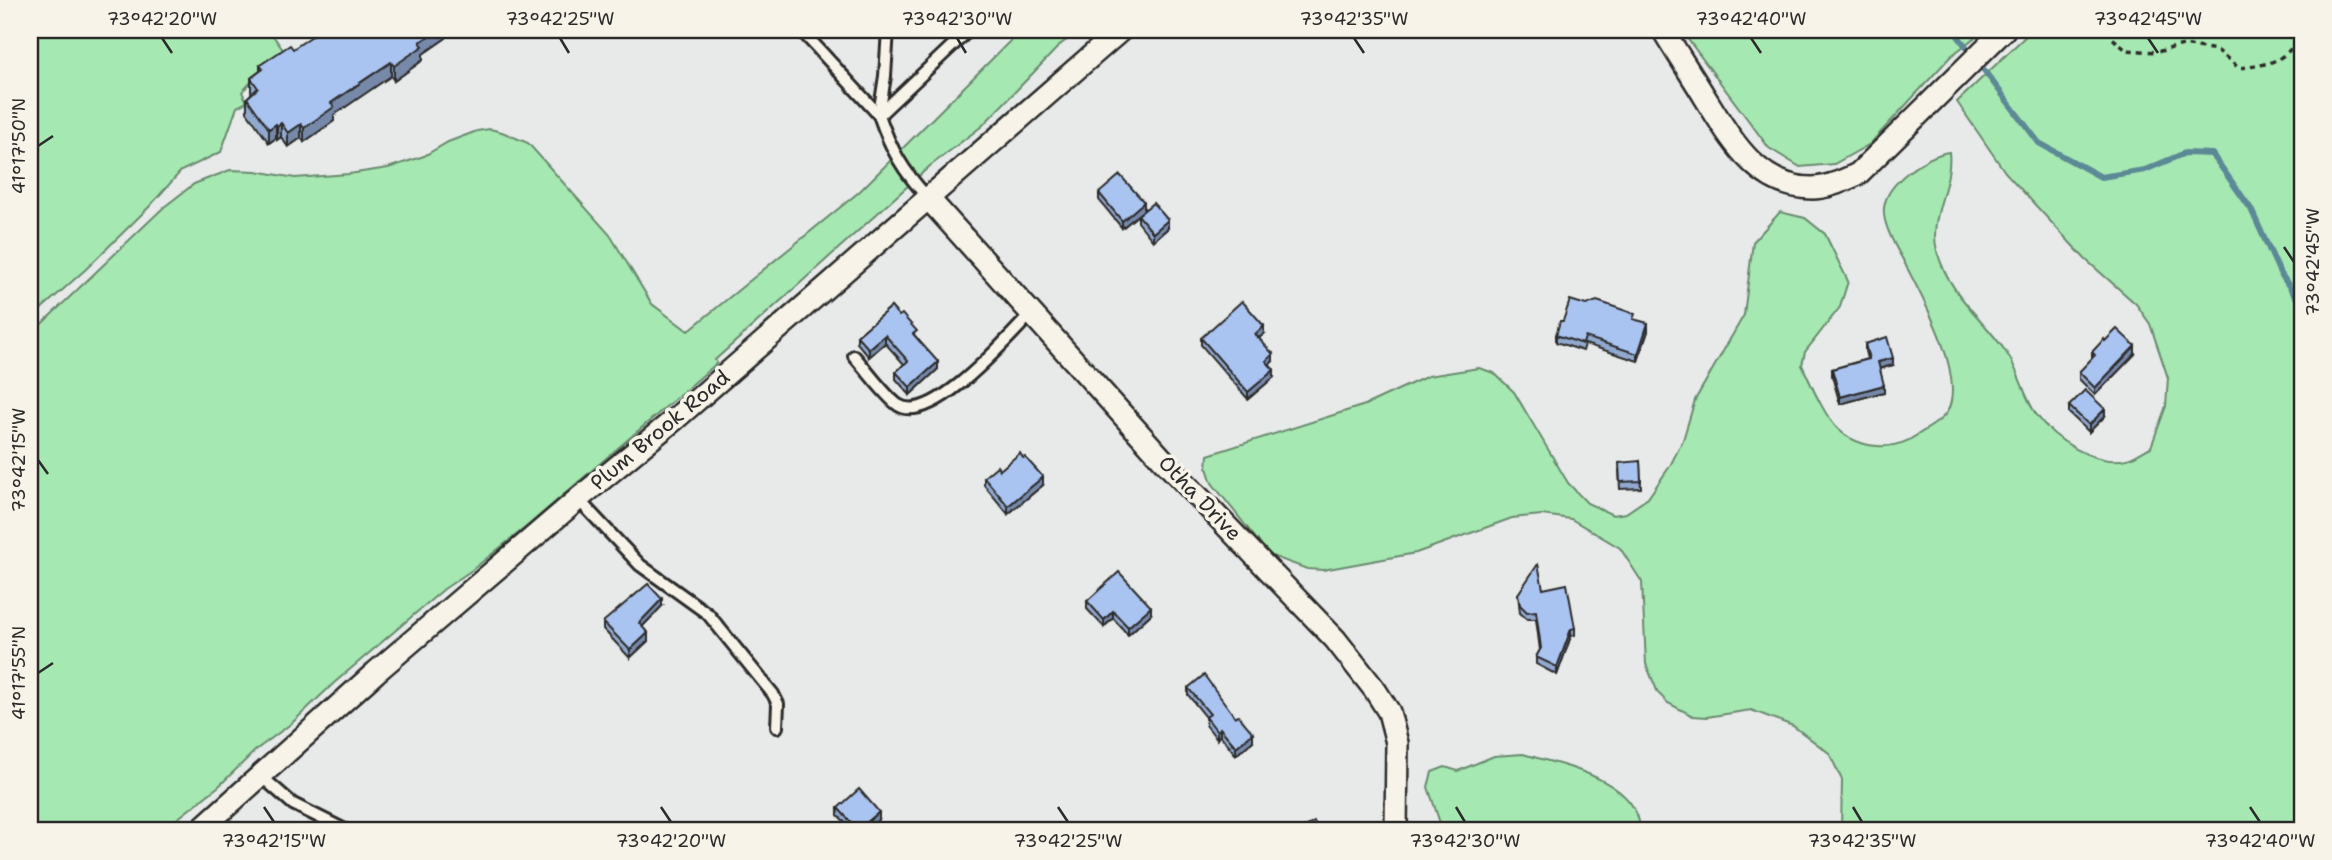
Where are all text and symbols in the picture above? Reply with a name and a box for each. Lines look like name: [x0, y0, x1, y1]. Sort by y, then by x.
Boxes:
text: 73°42'20"W: [107, 7, 217, 31]
text: 73°42'25"W: [505, 7, 615, 31]
text: 73°42'30"W: [902, 7, 1012, 31]
text: 73°42'35"W: [1300, 7, 1408, 31]
text: 73°42'40"W: [1696, 7, 1806, 31]
text: 73°42'45"W: [2094, 7, 2202, 31]
text: 41°17'50"N: [7, 98, 31, 194]
text: 73°42'45"W: [2301, 208, 2325, 316]
street label: Plum Brook Road: [584, 363, 736, 497]
text: 73°42'15"W: [7, 408, 31, 512]
street label: Otha Drive: [1152, 449, 1248, 547]
text: 41°17'55"N: [7, 626, 31, 720]
text: 73°42'15"W: [222, 829, 326, 853]
text: 73°42'20"W: [616, 829, 726, 853]
text: 73°42'25"W: [1013, 829, 1123, 853]
text: 73°42'30"W: [1410, 829, 1520, 853]
text: 73°42'35"W: [1808, 829, 1916, 853]
text: 73°42'40"W: [2205, 829, 2315, 853]

